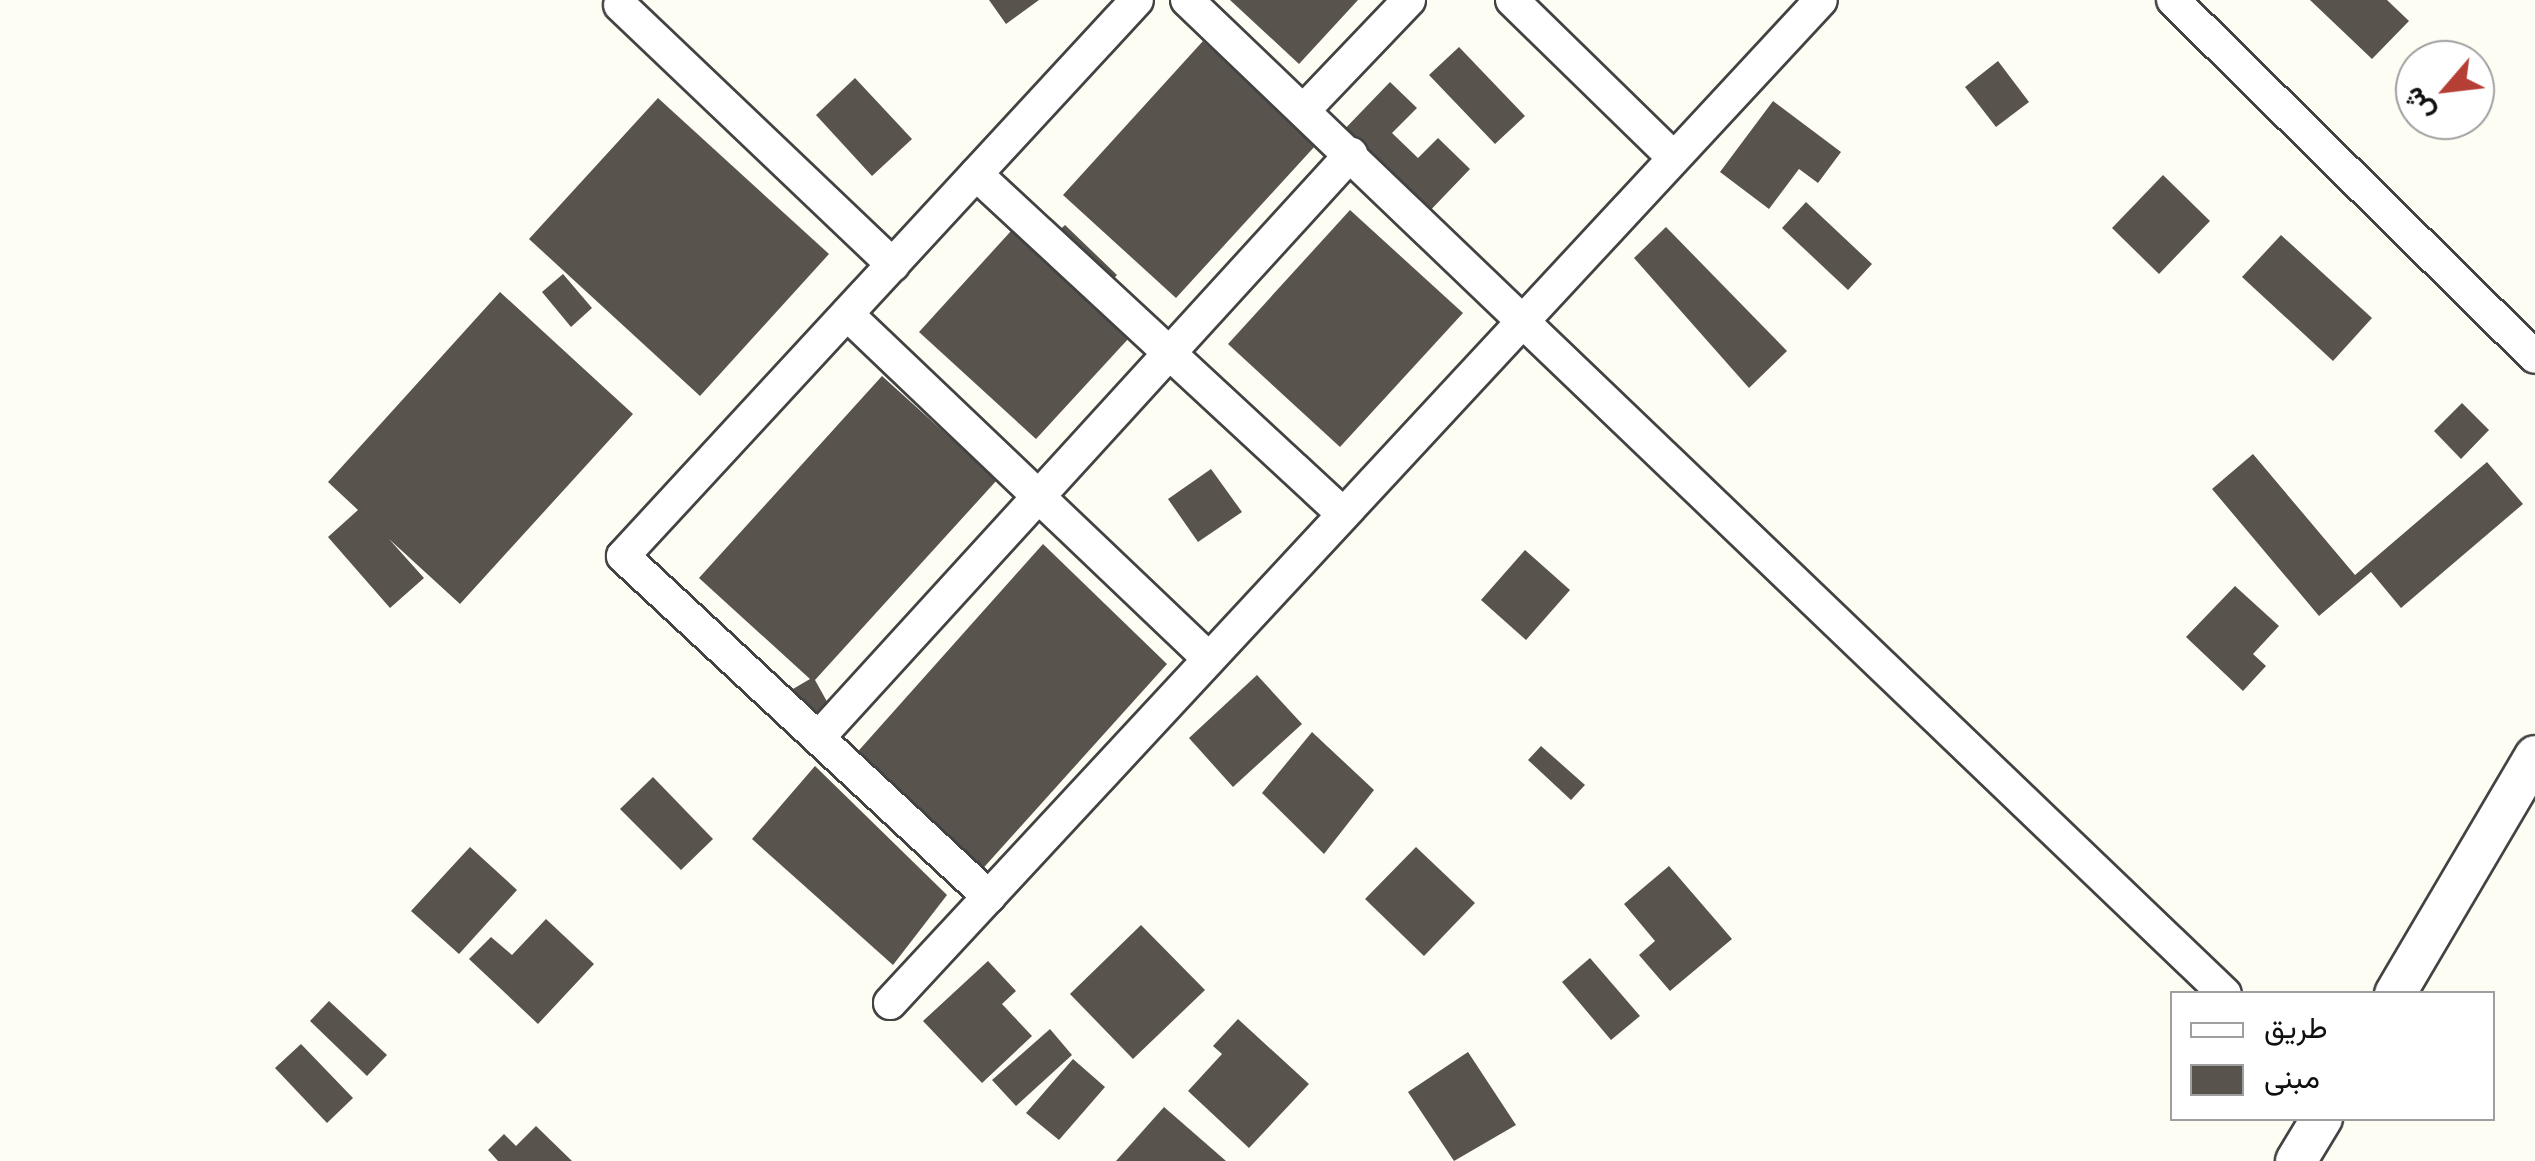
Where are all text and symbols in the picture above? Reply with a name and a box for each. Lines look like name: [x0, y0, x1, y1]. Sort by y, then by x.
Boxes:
north arrow: [2395, 40, 2495, 140]
text: ش: [2393, 78, 2448, 128]
legend: [2170, 991, 2495, 1121]
text: طريق: [2264, 1007, 2328, 1054]
text: مبنى: [2264, 1057, 2320, 1104]

